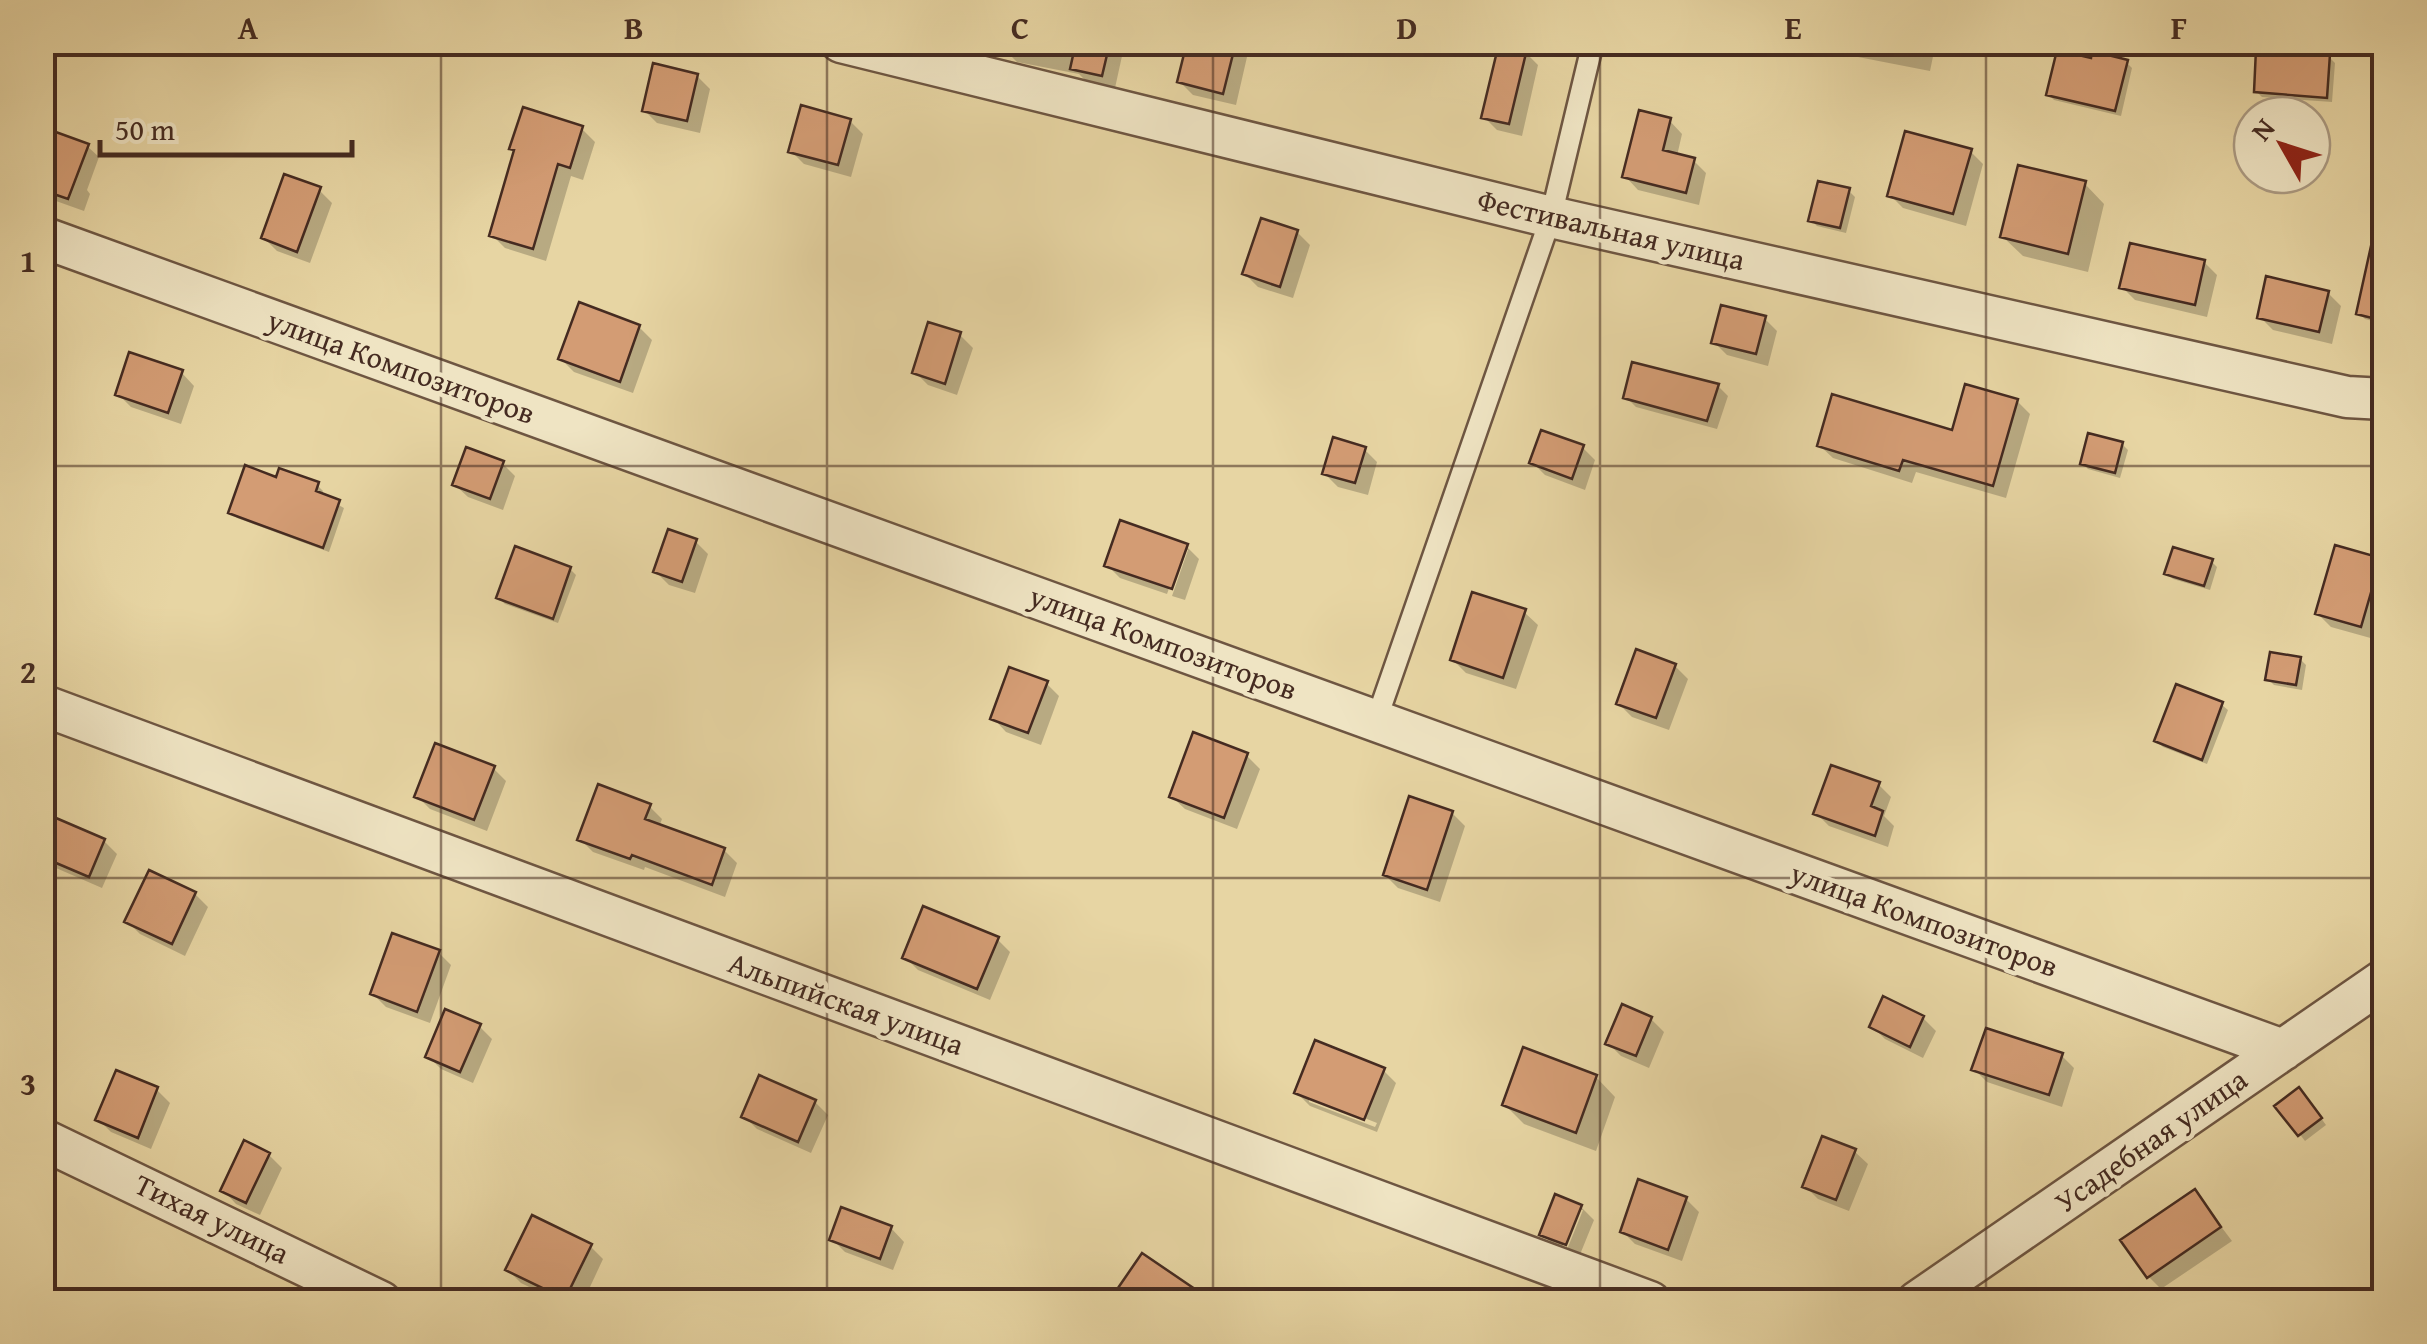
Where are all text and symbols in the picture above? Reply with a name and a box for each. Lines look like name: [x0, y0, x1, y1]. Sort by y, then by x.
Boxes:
text: A: [238, 4, 259, 51]
text: B: [624, 4, 644, 51]
text: C: [1011, 4, 1029, 51]
text: D: [1397, 4, 1417, 51]
text: E: [1784, 4, 1802, 51]
text: F: [2171, 4, 2187, 51]
scale bar: [100, 95, 352, 157]
north arrow: [2232, 95, 2332, 195]
text: 50 m: [115, 107, 175, 151]
text: N: [2240, 109, 2284, 149]
street label: Фестивальная улица: [1473, 177, 1750, 281]
text: 1: [20, 237, 36, 284]
street label: улица Композиторов: [260, 297, 541, 435]
street label: улица Композиторов: [1022, 573, 1303, 711]
text: 2: [20, 648, 36, 695]
street label: улица Композиторов: [1783, 850, 2064, 988]
street label: Альпийская улица: [723, 940, 971, 1066]
street label: Усадебная улица: [2045, 1057, 2256, 1223]
text: 3: [20, 1060, 36, 1107]
street label: Тихая улица: [128, 1162, 298, 1275]

